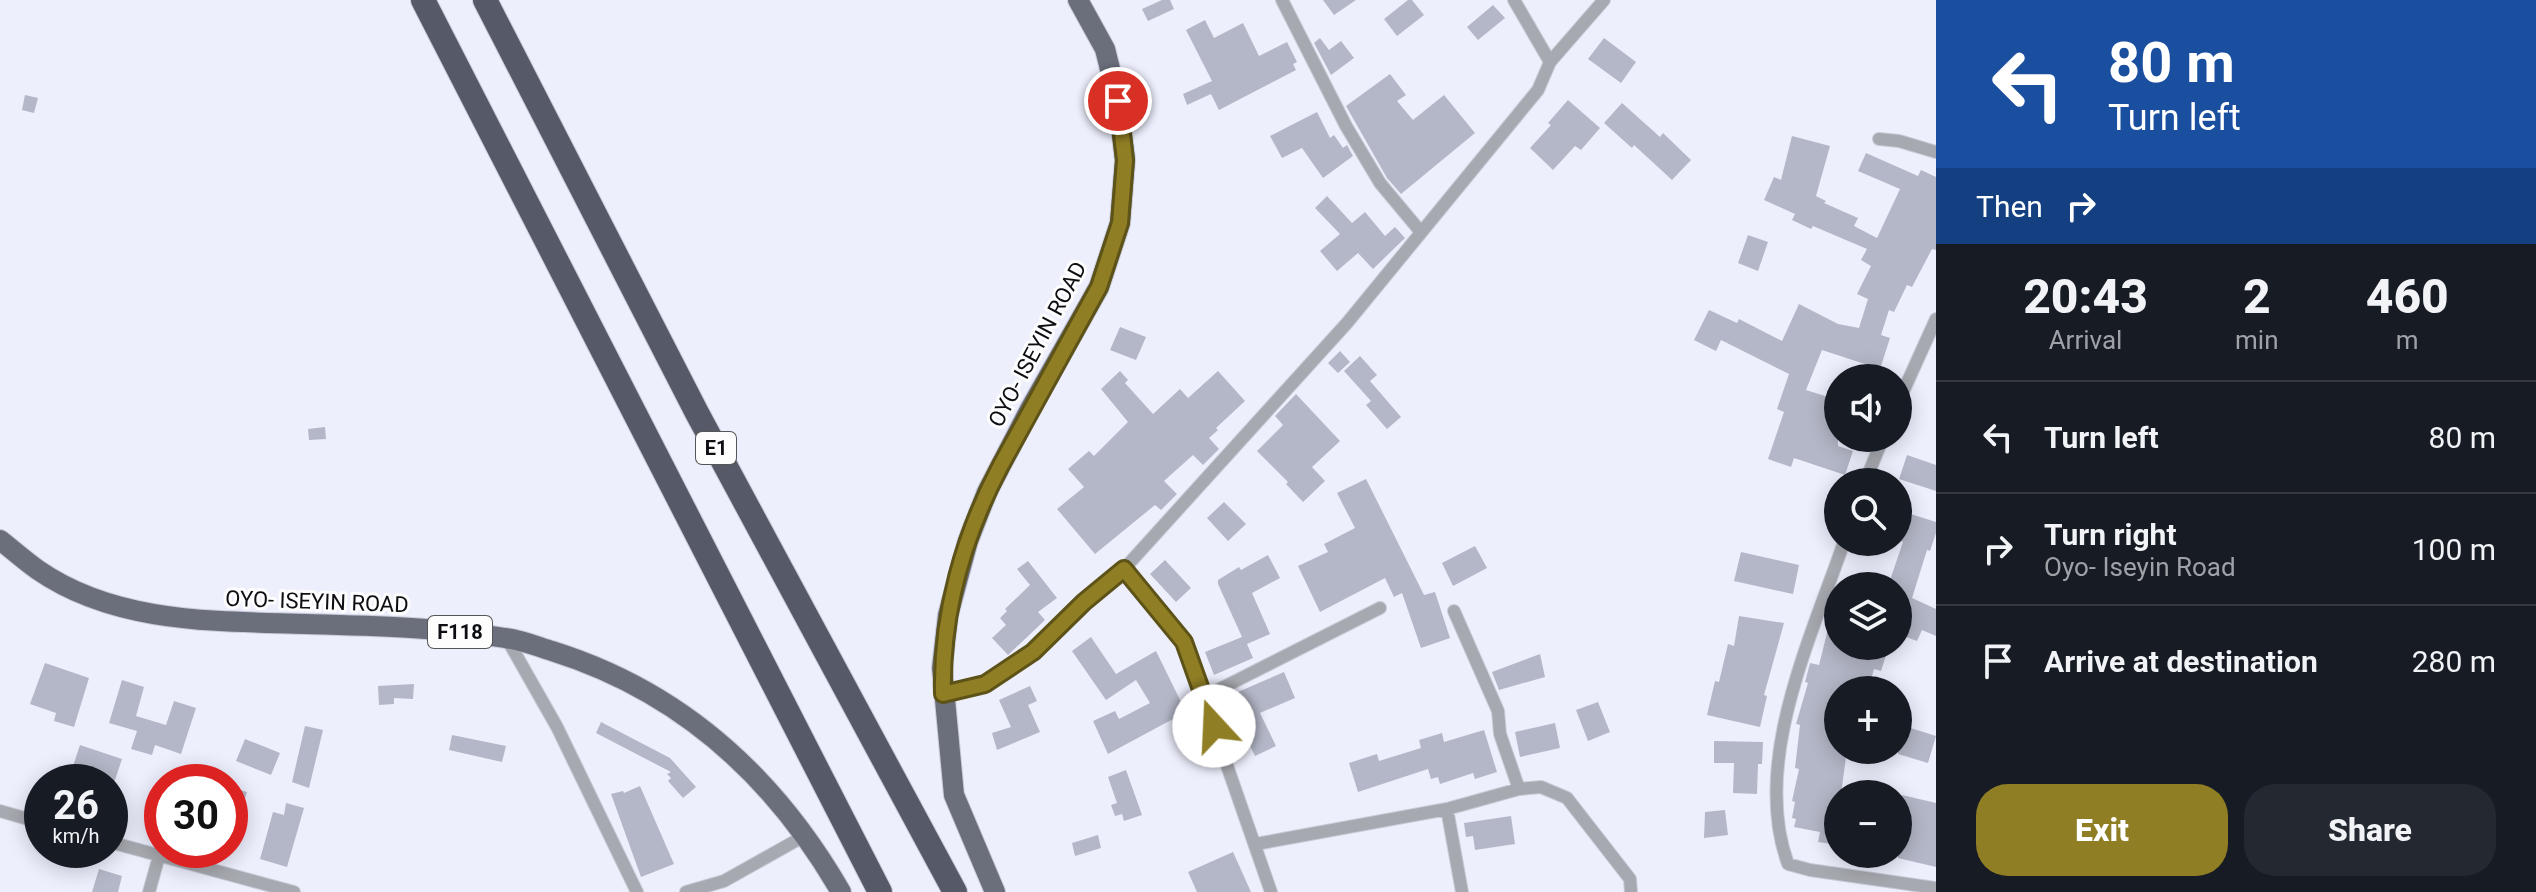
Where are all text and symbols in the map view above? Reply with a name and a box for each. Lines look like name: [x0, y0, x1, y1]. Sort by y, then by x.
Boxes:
text: 80 m: [2108, 30, 2235, 96]
icon: left: [1976, 32, 2080, 136]
pin: [1084, 67, 1152, 135]
icon: arrive: [1096, 79, 1140, 123]
text: Turn left: [2108, 97, 2241, 139]
icon: right: [2059, 184, 2103, 228]
text: Then: [1976, 189, 2043, 224]
street label: OYO- ISEYIN ROAD: [983, 257, 1092, 431]
text: 20:43: [2023, 268, 2148, 325]
text: 2: [2243, 268, 2271, 325]
text: 460: [2366, 268, 2449, 325]
text: Arrival: [2049, 325, 2122, 355]
text: min: [2235, 325, 2279, 355]
text: m: [2396, 325, 2419, 355]
map controls: [1824, 364, 1912, 868]
button: sound: [1824, 364, 1912, 452]
icon: left: [1976, 415, 2020, 459]
text: Turn left: [2044, 420, 2159, 455]
text: 80 m: [2429, 420, 2496, 455]
road number: E1: [696, 432, 736, 464]
button: search: [1824, 468, 1912, 556]
text: Turn right: [2044, 517, 2177, 552]
icon: right: [1976, 527, 2020, 571]
text: 100 m: [2412, 532, 2496, 567]
text: Oyo- Iseyin Road: [2044, 552, 2236, 582]
button: layers: [1824, 572, 1912, 660]
street label: OYO- ISEYIN ROAD: [225, 586, 409, 617]
road number: F118: [428, 616, 492, 648]
icon: arrive: [1976, 639, 2020, 683]
text: Arrive at destination: [2044, 644, 2318, 679]
text: 280 m: [2412, 644, 2496, 679]
button: +: [1824, 676, 1912, 764]
position arrow: [1172, 684, 1256, 768]
speed limit sign: 30: [144, 764, 248, 868]
button: −: [1824, 780, 1912, 868]
text: 26: [53, 782, 99, 829]
button: Exit: [1976, 784, 2228, 876]
button: Share: [2244, 784, 2496, 876]
text: km/h: [53, 824, 99, 848]

